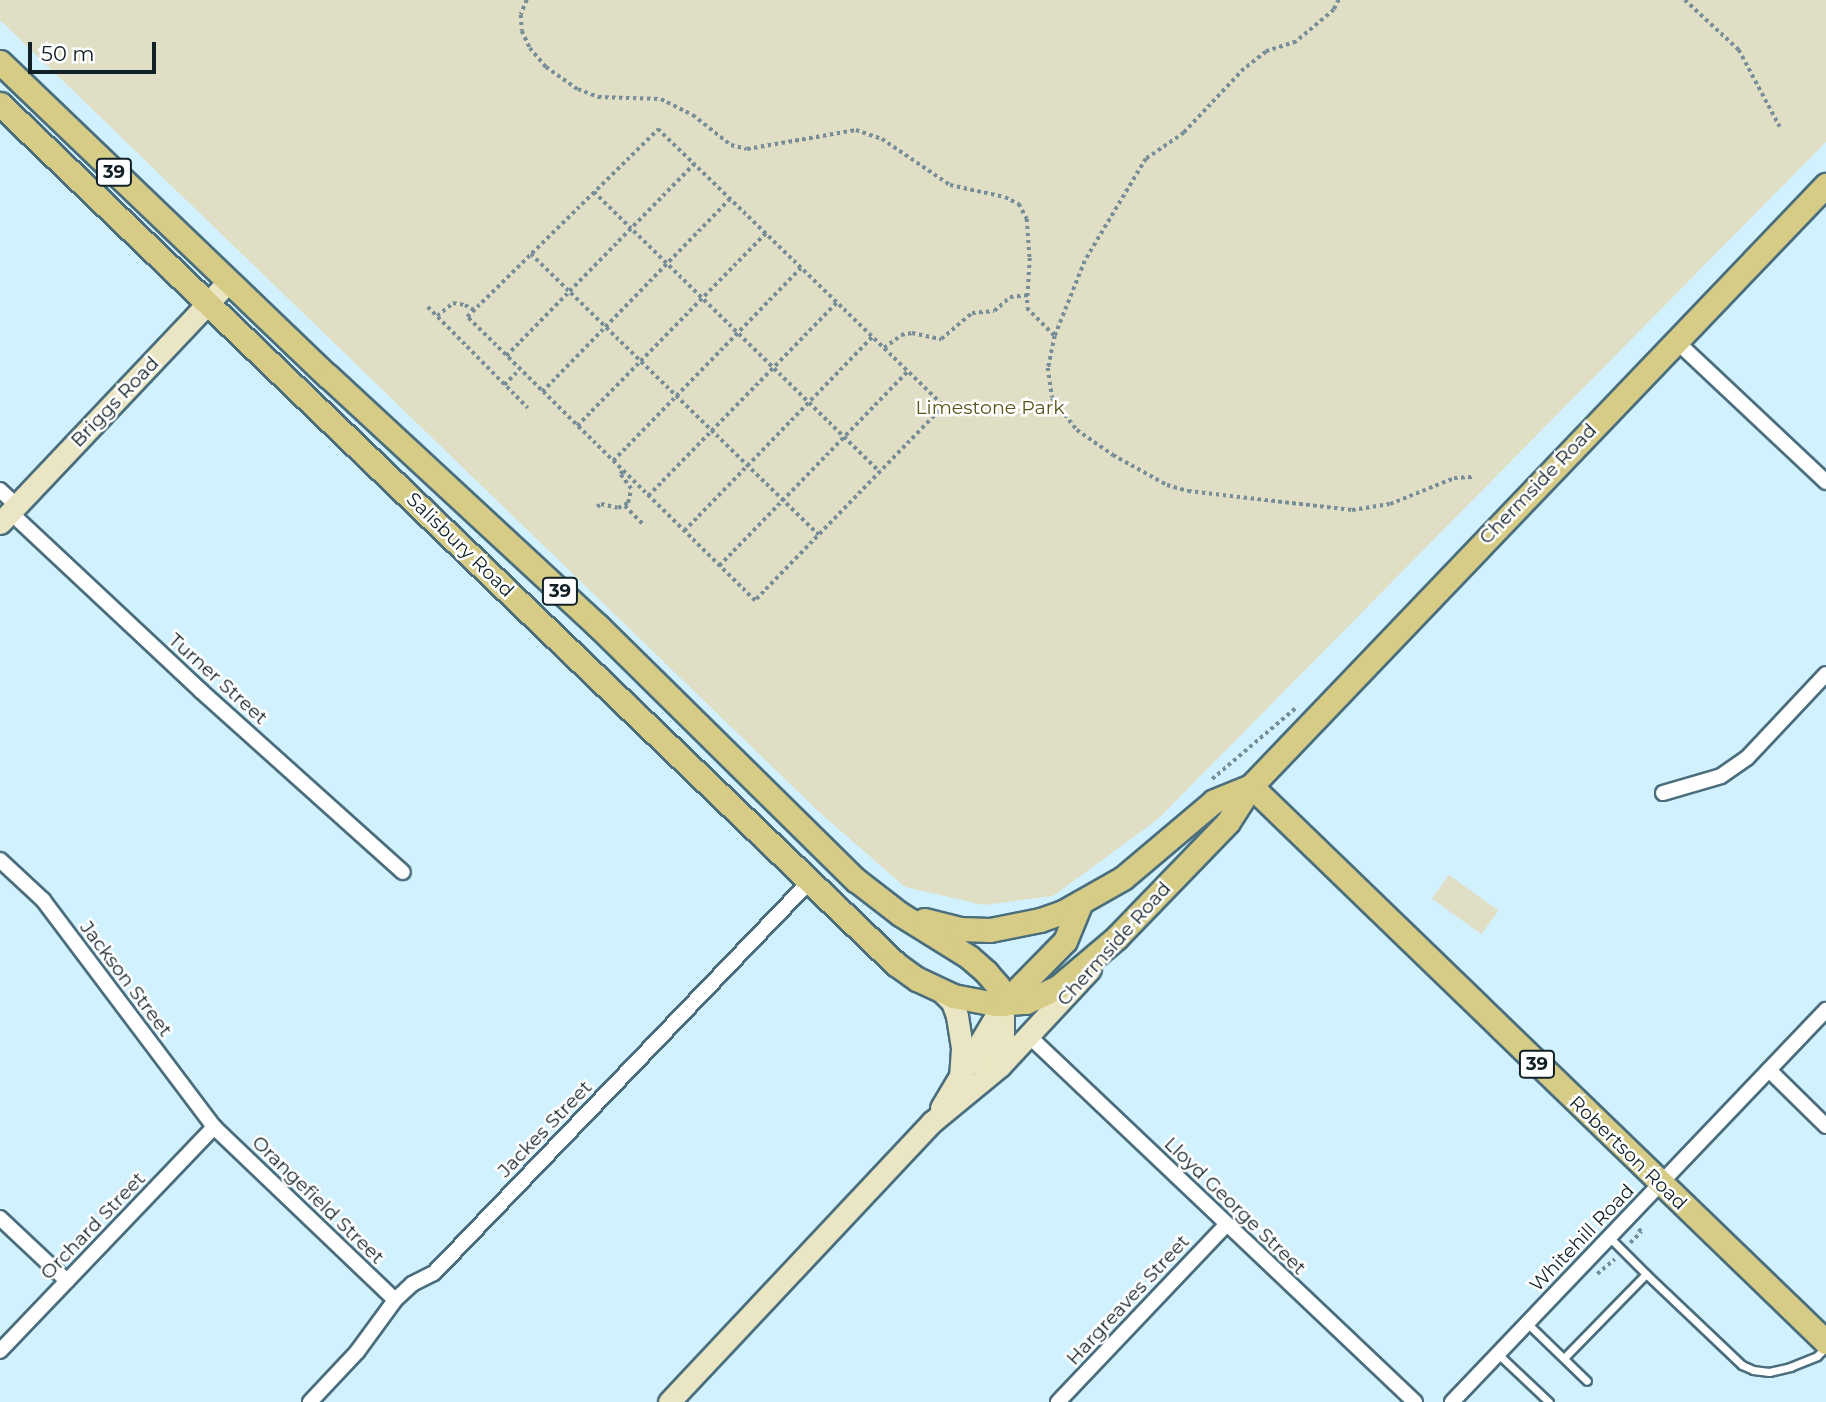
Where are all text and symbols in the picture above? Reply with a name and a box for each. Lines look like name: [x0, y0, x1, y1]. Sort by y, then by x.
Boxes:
scale bar: [32, 28, 159, 72]
text: 50 m: [41, 41, 95, 66]
road number: 39: [95, 158, 133, 187]
street label: Briggs Road: [66, 352, 164, 452]
park label: Limestone Park: [915, 397, 1065, 419]
street label: Chermside Road: [1475, 419, 1601, 549]
street label: Salisbury Road: [402, 488, 518, 602]
road number: 39: [541, 576, 579, 606]
street label: Turner Street: [164, 629, 272, 729]
street label: Chermside Road: [1052, 877, 1176, 1011]
street label: Jackson Street: [75, 917, 177, 1041]
road number: 39: [1518, 1050, 1556, 1078]
street label: Jackes Street: [493, 1076, 597, 1182]
street label: Robertson Road: [1565, 1091, 1691, 1215]
street label: Orangefield Street: [247, 1131, 389, 1269]
street label: Lloyd George Street: [1159, 1132, 1311, 1280]
street label: Orchard Street: [36, 1168, 150, 1284]
street label: Whitehill Road: [1525, 1180, 1639, 1296]
street label: Hargreaves Street: [1062, 1230, 1194, 1370]

